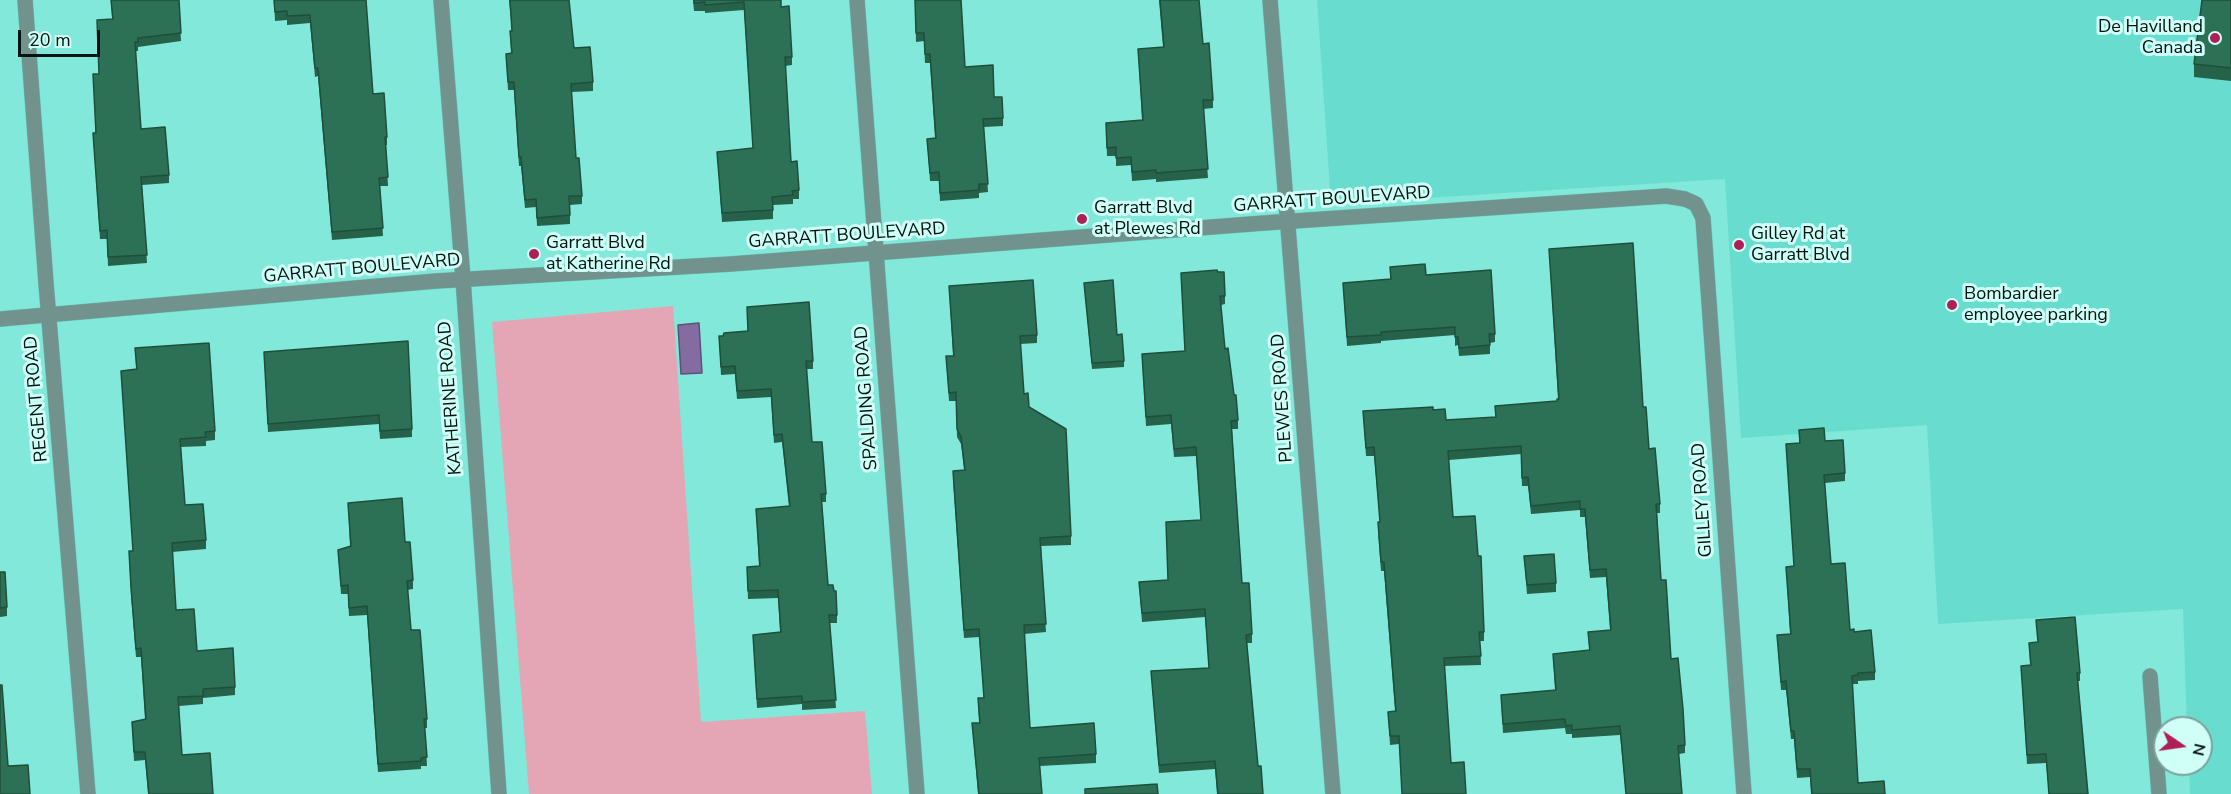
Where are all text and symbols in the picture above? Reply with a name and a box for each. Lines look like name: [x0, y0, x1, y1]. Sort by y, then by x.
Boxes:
place label: De Havilland Canada: [2098, 17, 2203, 60]
scale bar: [21, 18, 104, 56]
text: 20 m: [29, 28, 71, 52]
marker: De Havilland Canada: [2208, 31, 2222, 45]
street label: GARRATT BOULEVARD: [1233, 182, 1431, 218]
place label: Garratt Blvd at Plewes Rd: [1094, 198, 1201, 240]
marker: Garratt Blvd at Plewes Rd: [1075, 212, 1089, 226]
street label: GARRATT BOULEVARD: [748, 218, 946, 254]
place label: Gilley Rd at Garratt Blvd: [1751, 224, 1850, 266]
place label: Garratt Blvd at Katherine Rd: [546, 233, 671, 276]
marker: Gilley Rd at Garratt Blvd: [1732, 238, 1746, 252]
marker: Garratt Blvd at Katherine Rd: [527, 247, 541, 261]
street label: GARRATT BOULEVARD: [263, 250, 461, 288]
place label: Bombardier employee parking: [1964, 284, 2108, 326]
marker: Bombardier employee parking: [1945, 298, 1959, 312]
street label: KATHERINE ROAD: [435, 320, 467, 476]
street label: SPALDING ROAD: [851, 325, 883, 471]
street label: PLEWES ROAD: [1268, 333, 1298, 463]
street label: REGENT ROAD: [21, 335, 53, 463]
street label: GILLEY ROAD: [1688, 442, 1718, 558]
north arrow: [2153, 716, 2213, 776]
text: N: [2187, 741, 2211, 758]

